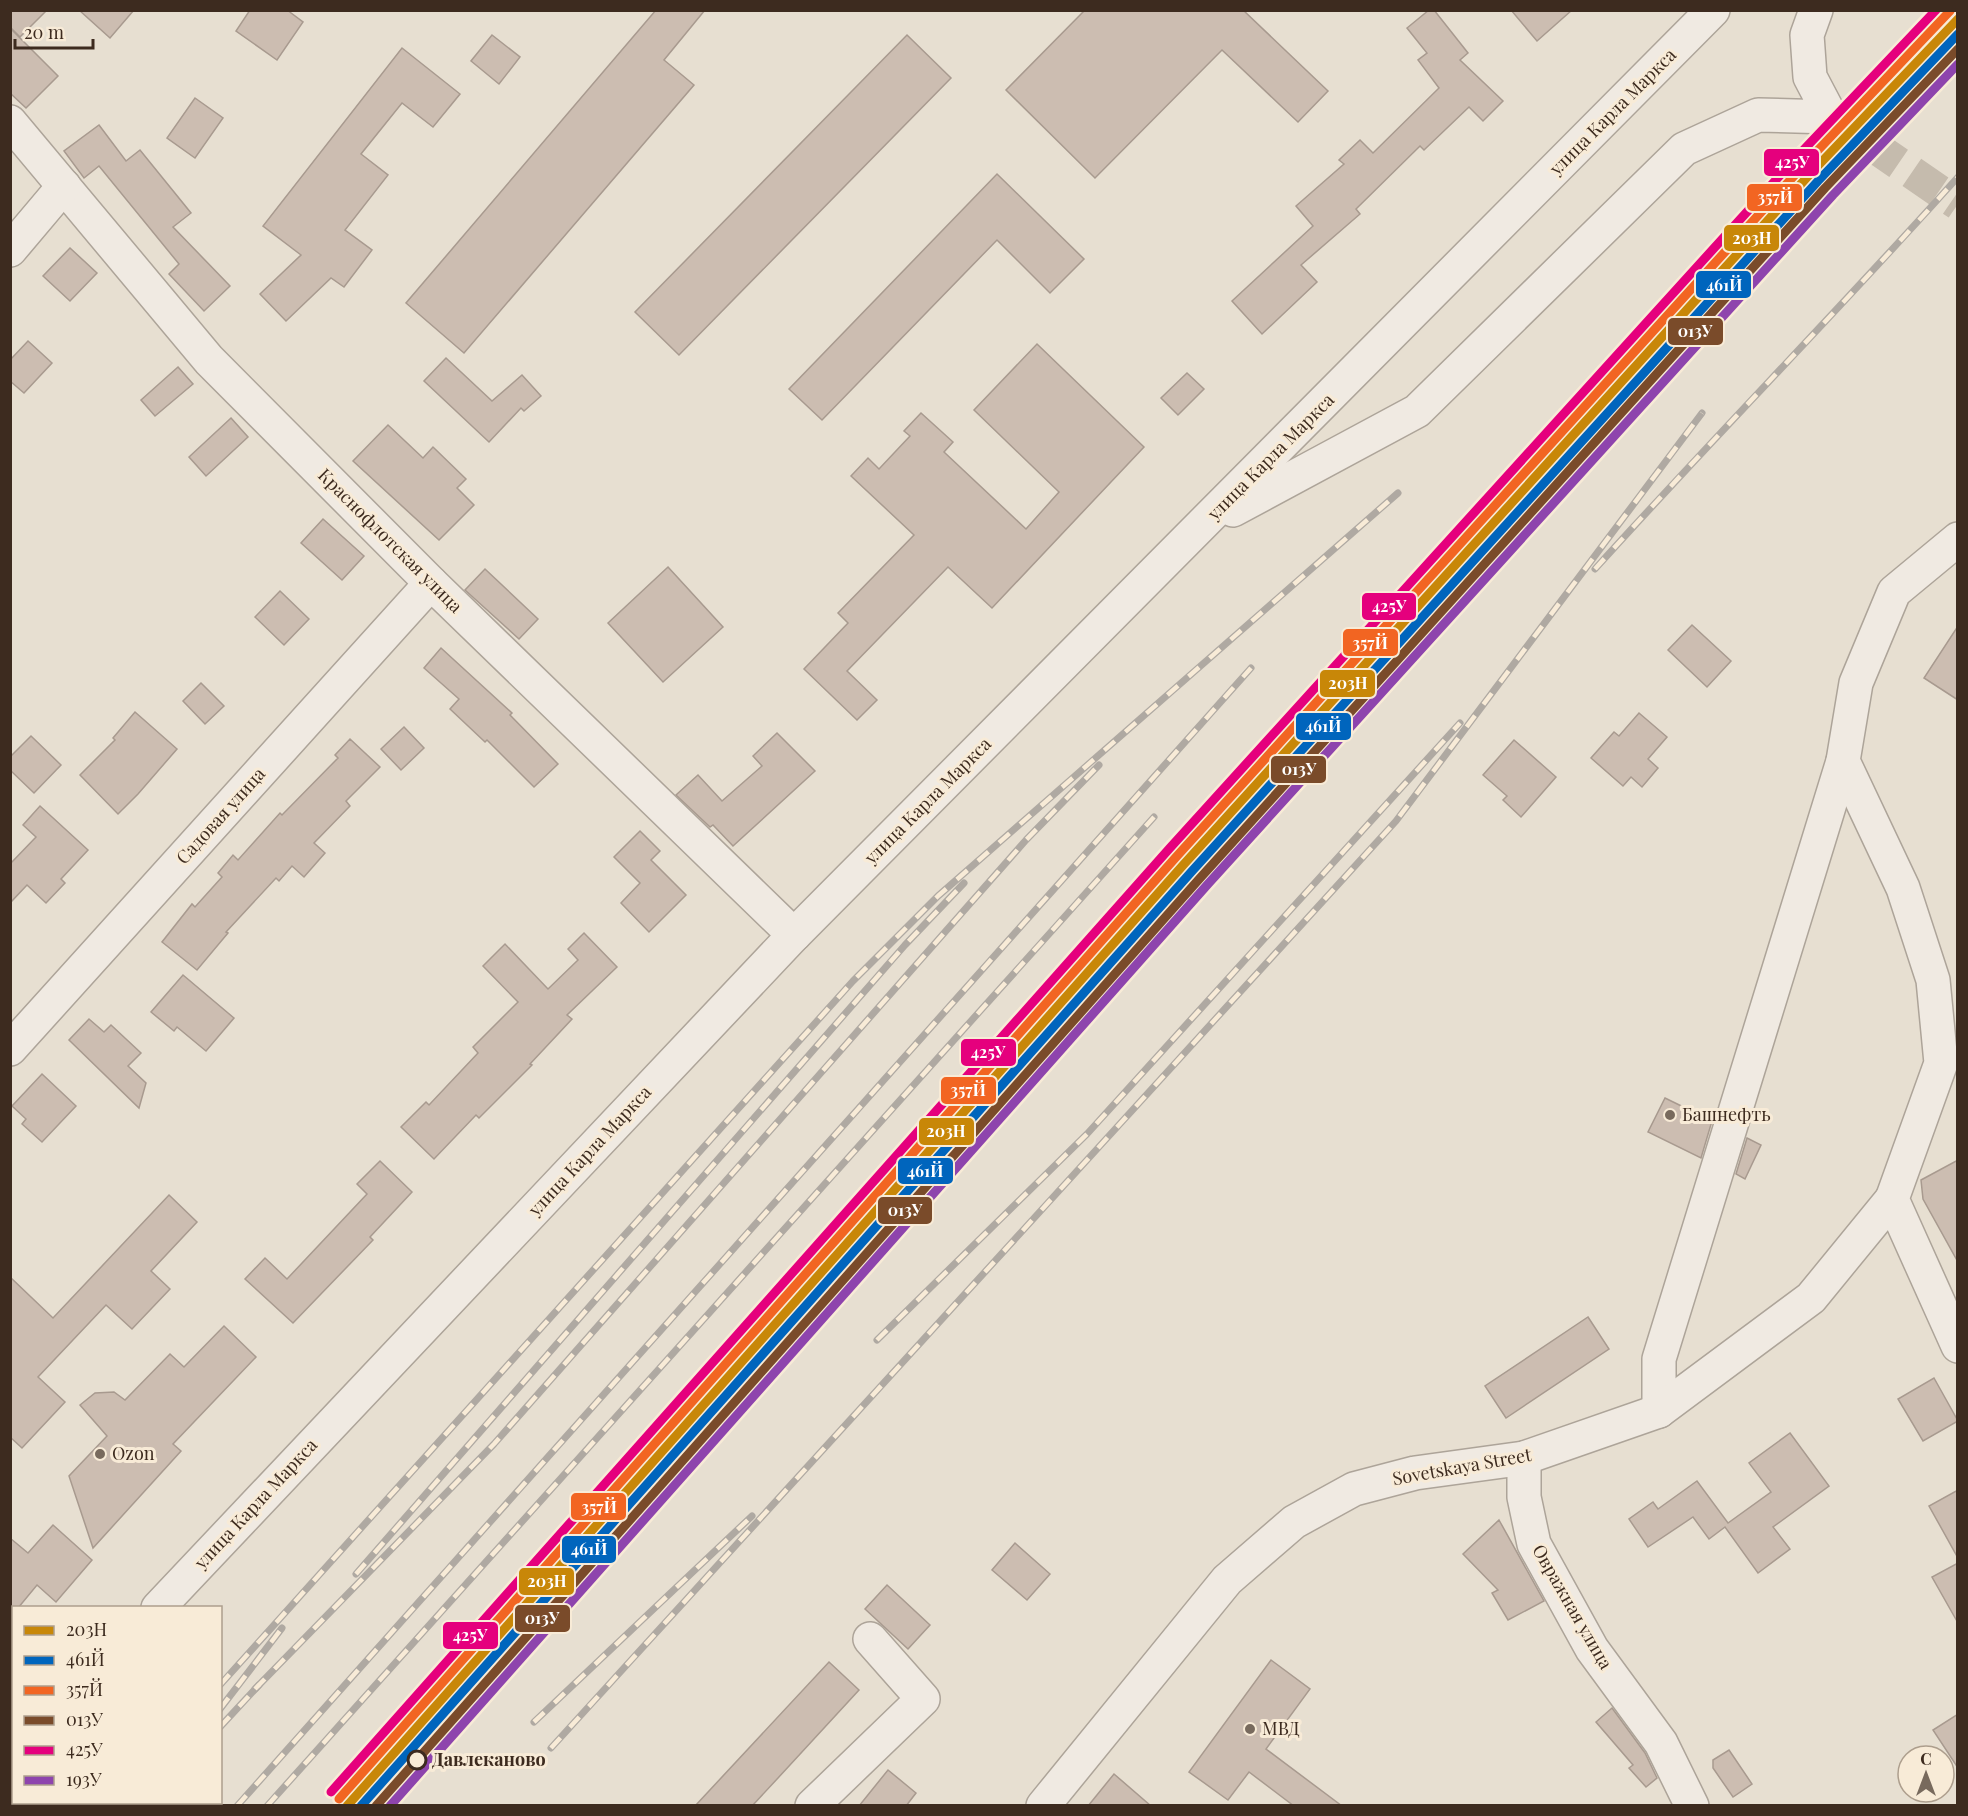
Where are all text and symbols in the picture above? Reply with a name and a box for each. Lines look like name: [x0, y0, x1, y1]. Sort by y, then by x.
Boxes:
scale bar: [15, 12, 93, 50]
text: 20 m: [24, 20, 64, 44]
street label: улица Карла Маркса: [1543, 43, 1681, 181]
line badge: 425У: [1763, 148, 1820, 177]
text: 425У: [1775, 151, 1810, 172]
line badge: 357Й: [1746, 183, 1803, 212]
text: 357Й: [1757, 186, 1793, 207]
line badge: 203Н: [1723, 224, 1780, 252]
text: 203Н: [1732, 227, 1772, 248]
line badge: 461Й: [1695, 270, 1752, 299]
text: 461Й: [1706, 274, 1742, 295]
line badge: 013У: [1667, 317, 1724, 346]
text: 013У: [1678, 320, 1713, 341]
street label: улица Карла Маркса: [1201, 388, 1339, 526]
street label: Краснофлотская улица: [313, 463, 468, 618]
line badge: 425У: [1361, 592, 1417, 621]
text: 425У: [1372, 595, 1407, 616]
line badge: 357Й: [1342, 628, 1399, 657]
text: 357Й: [1352, 632, 1388, 653]
line badge: 203Н: [1319, 669, 1376, 698]
text: 203Н: [1328, 672, 1368, 693]
line badge: 461Й: [1295, 712, 1352, 741]
text: 461Й: [1305, 715, 1341, 736]
street label: улица Карла Маркса: [858, 732, 996, 870]
line badge: 013У: [1270, 755, 1327, 784]
text: 013У: [1282, 758, 1317, 779]
street label: Садовая улица: [170, 762, 270, 869]
line badge: 425У: [960, 1038, 1017, 1067]
text: 425У: [971, 1041, 1006, 1062]
line badge: 357Й: [940, 1076, 997, 1105]
text: 357Й: [950, 1079, 986, 1100]
street label: улица Карла Маркса: [522, 1080, 656, 1221]
place label: Башнефть: [1682, 1102, 1771, 1126]
marker: Башнефть: [1663, 1108, 1677, 1122]
line badge: 203Н: [918, 1117, 975, 1146]
text: 203Н: [926, 1120, 966, 1141]
line badge: 461Й: [897, 1157, 954, 1185]
text: 461Й: [907, 1160, 943, 1181]
line badge: 013У: [877, 1196, 933, 1225]
text: 013У: [888, 1199, 923, 1220]
street label: улица Карла Маркса: [188, 1433, 322, 1574]
place label: Ozon: [112, 1441, 155, 1465]
street label: Sovetskaya Street: [1390, 1442, 1534, 1490]
marker: Ozon: [93, 1447, 107, 1461]
line badge: 357Й: [570, 1492, 627, 1521]
text: 357Й: [581, 1496, 617, 1517]
line badge: 461Й: [561, 1535, 617, 1564]
text: 461Й: [571, 1538, 607, 1559]
street label: Овражная улица: [1527, 1540, 1618, 1673]
line badge: 203Н: [518, 1567, 575, 1596]
text: 203Н: [527, 1570, 567, 1591]
line badge: 013У: [514, 1604, 571, 1633]
legend: [12, 1606, 222, 1804]
text: 013У: [525, 1607, 560, 1628]
text: 203Н: [66, 1617, 107, 1641]
line badge: 425У: [442, 1621, 499, 1650]
text: 425У: [453, 1624, 488, 1645]
text: 461Й: [66, 1647, 105, 1671]
text: 357Й: [66, 1677, 103, 1701]
text: 013У: [66, 1707, 103, 1731]
place label: МВД: [1262, 1716, 1300, 1740]
marker: МВД: [1243, 1722, 1257, 1736]
text: 425У: [66, 1737, 103, 1761]
north arrow: [1896, 1744, 1956, 1804]
place label: Давлеканово: [432, 1747, 546, 1771]
text: С: [1920, 1748, 1932, 1769]
marker: Давлеканово: [407, 1750, 427, 1770]
text: 193У: [66, 1767, 102, 1791]

